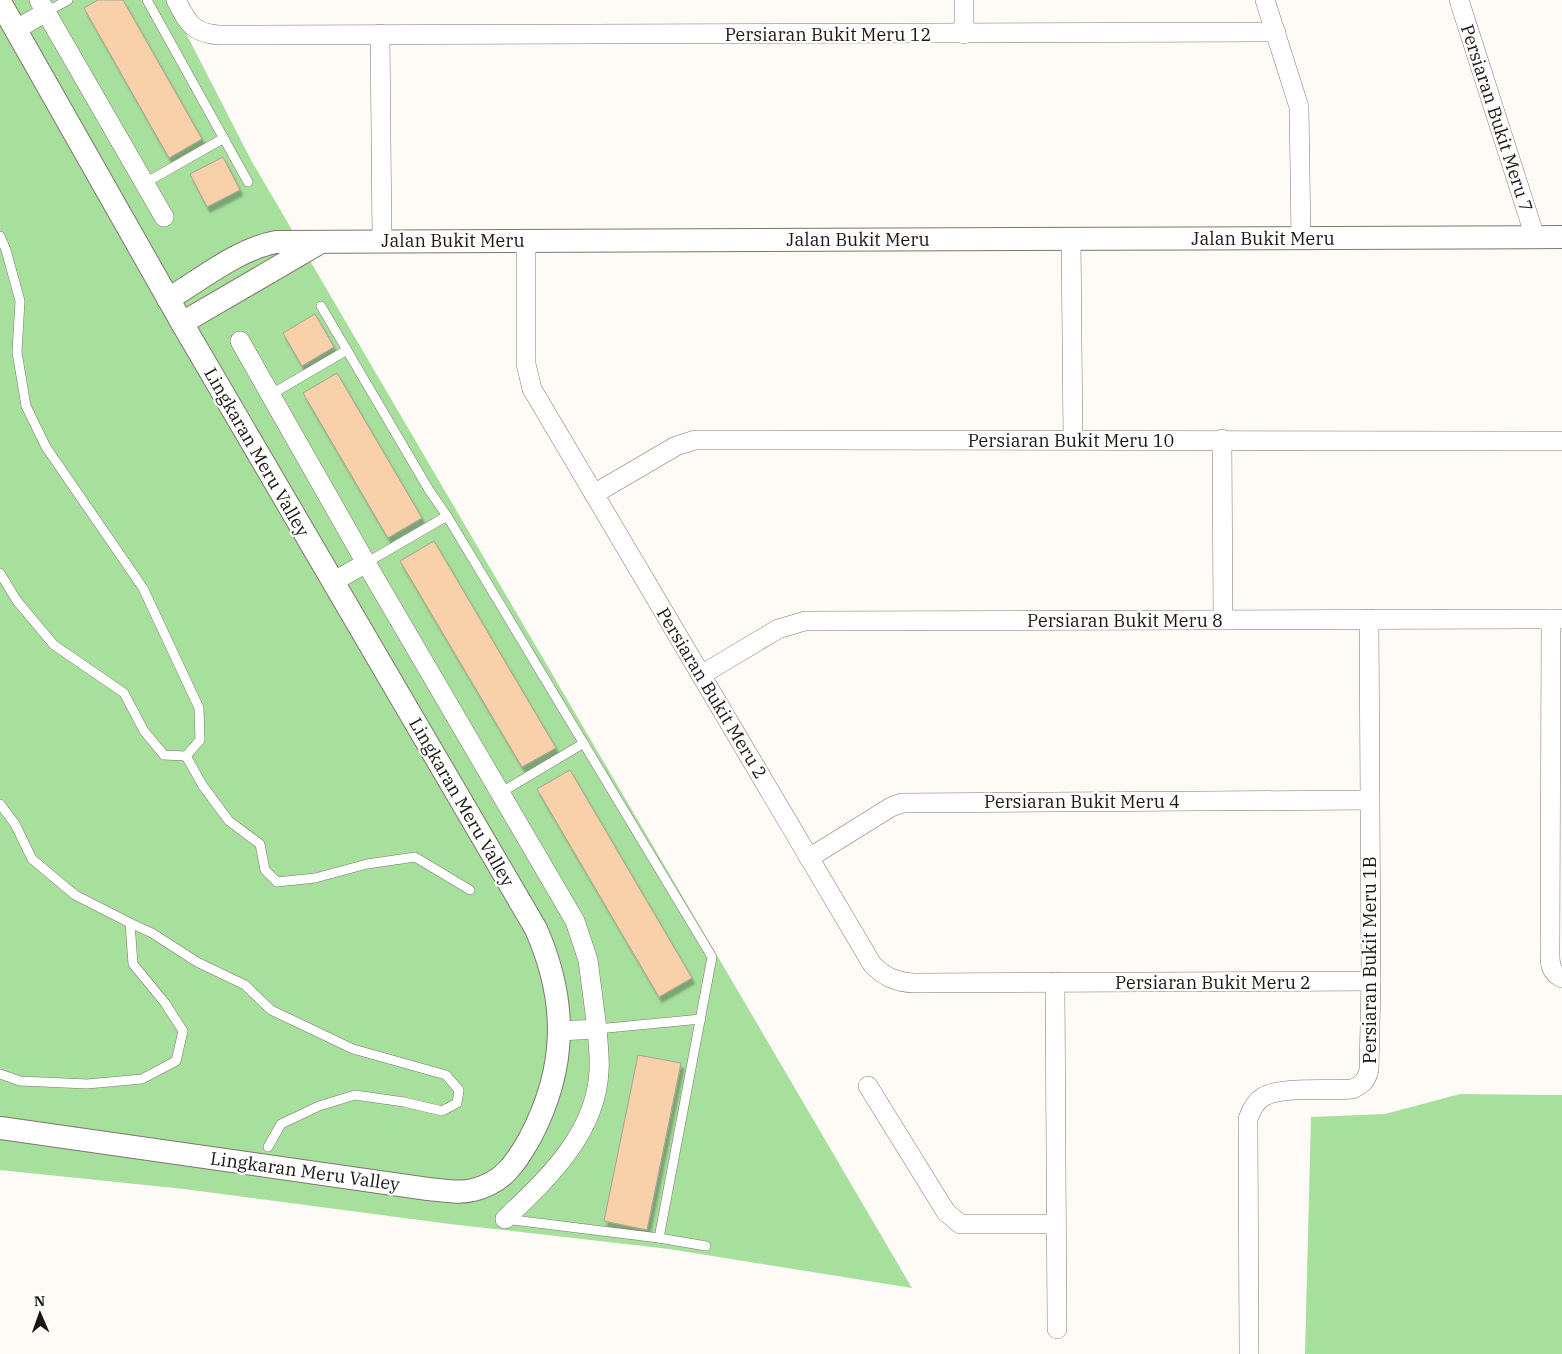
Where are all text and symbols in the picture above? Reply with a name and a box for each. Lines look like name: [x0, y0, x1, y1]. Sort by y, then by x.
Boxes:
street label: Persiaran Bukit Meru 7: [1456, 21, 1538, 215]
street label: Persiaran Bukit Meru 12: [725, 23, 931, 46]
street label: Jalan Bukit Meru: [1191, 227, 1335, 250]
street label: Jalan Bukit Meru: [786, 228, 930, 251]
street label: Jalan Bukit Meru: [381, 229, 525, 252]
street label: Lingkaran Meru Valley: [199, 364, 315, 541]
street label: Persiaran Bukit Meru 10: [968, 429, 1174, 452]
street label: Persiaran Bukit Meru 2: [652, 603, 772, 783]
street label: Persiaran Bukit Meru 8: [1027, 609, 1223, 632]
street label: Lingkaran Meru Valley: [404, 714, 520, 891]
street label: Persiaran Bukit Meru 4: [984, 790, 1180, 813]
street label: Persiaran Bukit Meru 1B: [1358, 856, 1381, 1064]
street label: Persiaran Bukit Meru 2: [1115, 971, 1311, 994]
street label: Lingkaran Meru Valley: [209, 1146, 402, 1196]
north arrow: [15, 1289, 65, 1339]
text: N: [34, 1292, 45, 1310]

